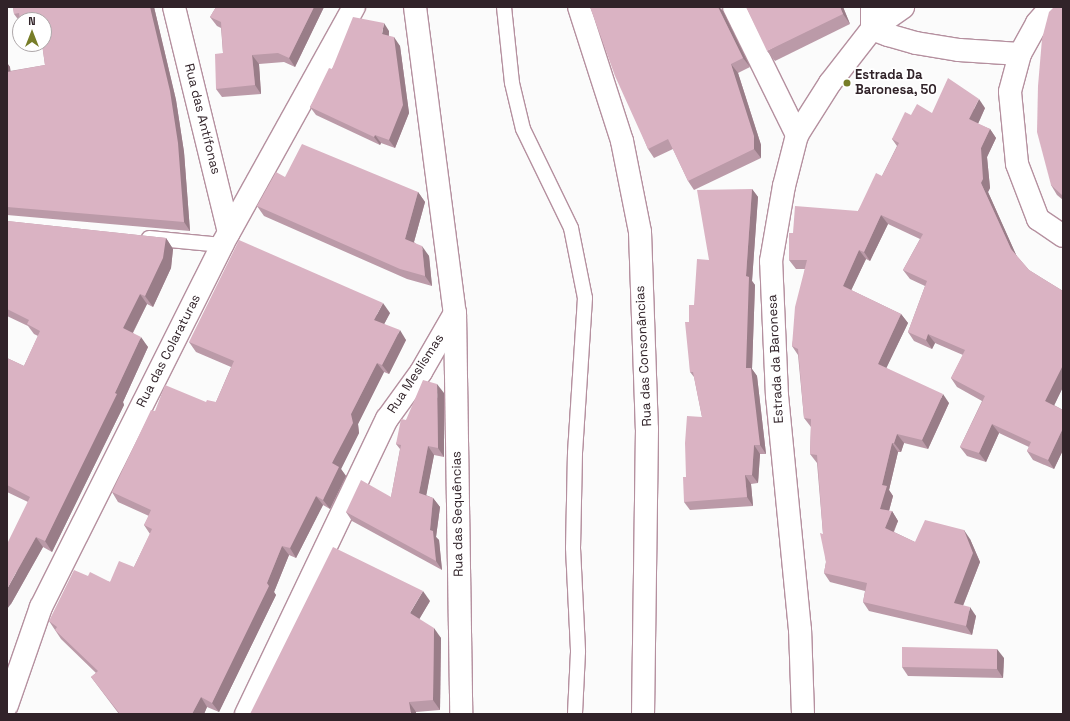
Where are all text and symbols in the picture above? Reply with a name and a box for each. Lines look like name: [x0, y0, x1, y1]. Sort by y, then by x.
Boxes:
north arrow: [12, 12, 52, 52]
text: N: [28, 14, 36, 28]
street label: Rua das Antífonas: [181, 62, 223, 176]
place label: Estrada Da Baronesa, 50: [855, 68, 937, 99]
marker: Estrada Da Baronesa, 50: [842, 78, 852, 88]
street label: Rua das Consonâncias: [633, 285, 655, 427]
street label: Rua das Colaraturas: [134, 292, 204, 410]
street label: Estrada da Baronesa: [765, 294, 787, 424]
street label: Rua Meslismas: [385, 331, 447, 417]
street label: Rua das Sequências: [449, 451, 467, 577]

